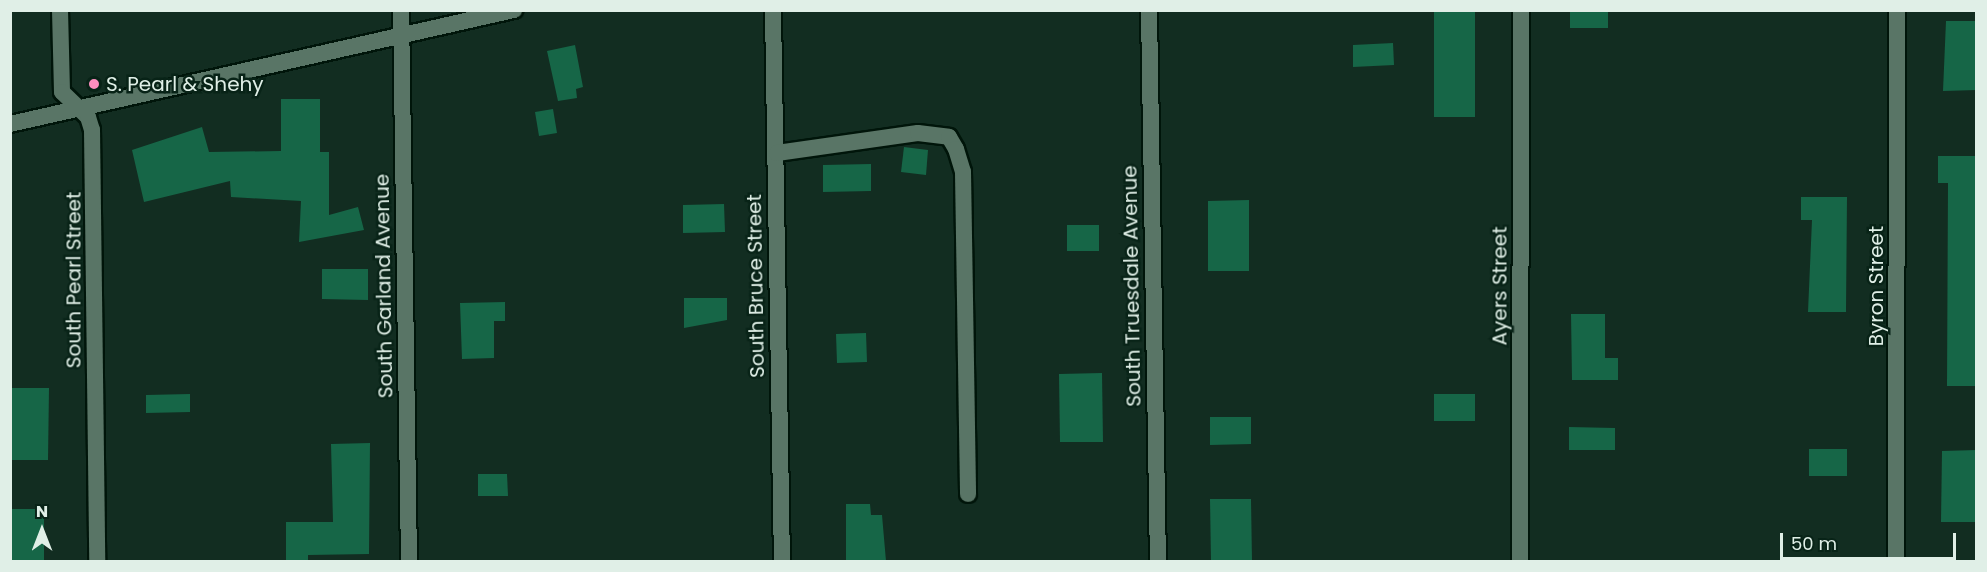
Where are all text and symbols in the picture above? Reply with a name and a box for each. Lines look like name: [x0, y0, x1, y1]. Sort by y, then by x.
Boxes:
place label: S. Pearl & Shehy: [106, 72, 264, 96]
marker: S. Pearl & Shehy: [87, 77, 101, 91]
street label: South Truesdale Avenue: [1118, 165, 1146, 407]
street label: South Garland Avenue: [370, 174, 398, 398]
street label: South Pearl Street: [62, 192, 86, 368]
street label: South Bruce Street: [742, 194, 770, 378]
street label: Byron Street: [1864, 226, 1888, 346]
street label: Ayers Street: [1488, 227, 1512, 345]
north arrow: [12, 500, 72, 560]
text: N: [36, 500, 48, 523]
scale bar: [1783, 521, 1958, 559]
text: 50 m: [1791, 531, 1837, 556]

